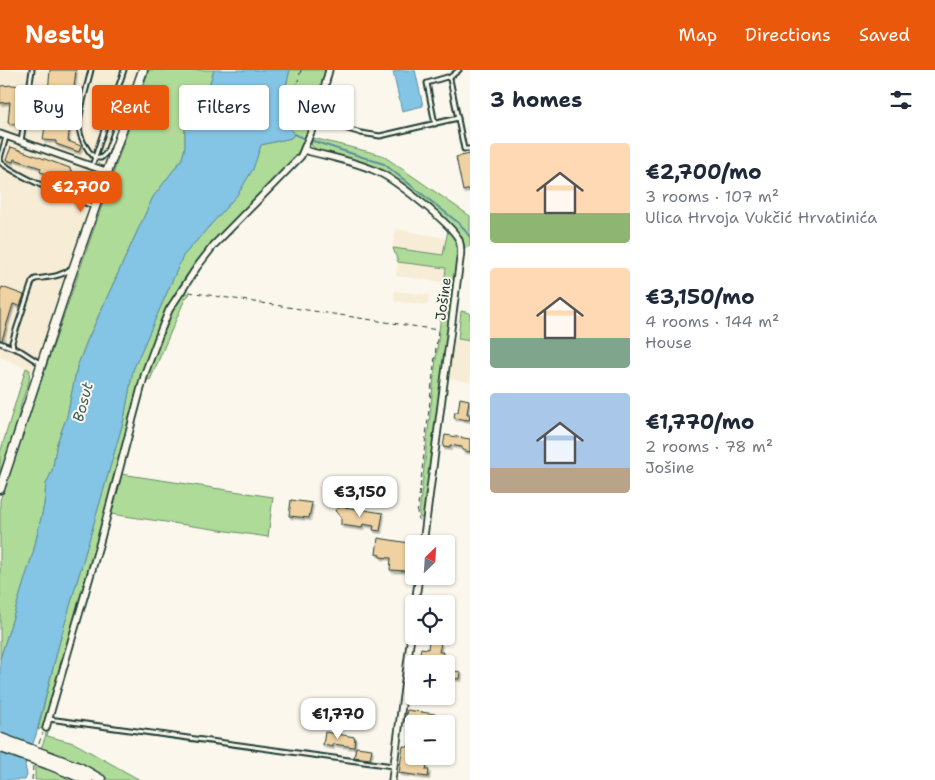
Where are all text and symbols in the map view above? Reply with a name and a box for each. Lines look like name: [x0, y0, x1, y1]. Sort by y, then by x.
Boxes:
text: Nestly: [25, 19, 105, 51]
text: Map: [679, 23, 717, 47]
text: Directions: [745, 23, 831, 47]
text: Saved: [859, 23, 910, 47]
chip: Buy: [15, 85, 82, 130]
chip: Rent: [92, 85, 169, 130]
chip: Filters: [179, 85, 269, 130]
chip: New: [279, 85, 354, 130]
text: 3 homes: [490, 86, 582, 114]
icon: filters: [887, 86, 915, 114]
text: €2,700/mo: [645, 158, 762, 186]
icon: home: [530, 163, 590, 223]
pin: €2,700: [40, 170, 122, 213]
text: €2,700: [52, 176, 110, 197]
text: 3 rooms · 107 m²: [645, 186, 779, 207]
text: Ulica Hrvoja Vukčić Hrvatinića: [645, 207, 877, 228]
street label: Jošine: [431, 276, 455, 322]
text: €3,150/mo: [645, 283, 755, 311]
icon: home: [530, 288, 590, 348]
text: 4 rooms · 144 m²: [645, 311, 779, 332]
text: House: [645, 332, 692, 353]
water label: Bosut: [68, 380, 98, 424]
text: €1,770/mo: [645, 408, 754, 436]
icon: home: [530, 413, 590, 473]
text: 2 rooms · 78 m²: [645, 436, 773, 457]
text: Jošine: [645, 457, 695, 478]
pin: €3,150: [319, 476, 401, 518]
text: €3,150: [333, 481, 387, 502]
north arrow: [405, 535, 455, 585]
map controls: [405, 535, 455, 765]
button: locate: [405, 595, 455, 645]
button: +: [405, 655, 455, 705]
pin: €1,770: [297, 698, 379, 740]
text: €1,770: [312, 703, 364, 724]
button: −: [405, 715, 455, 765]

